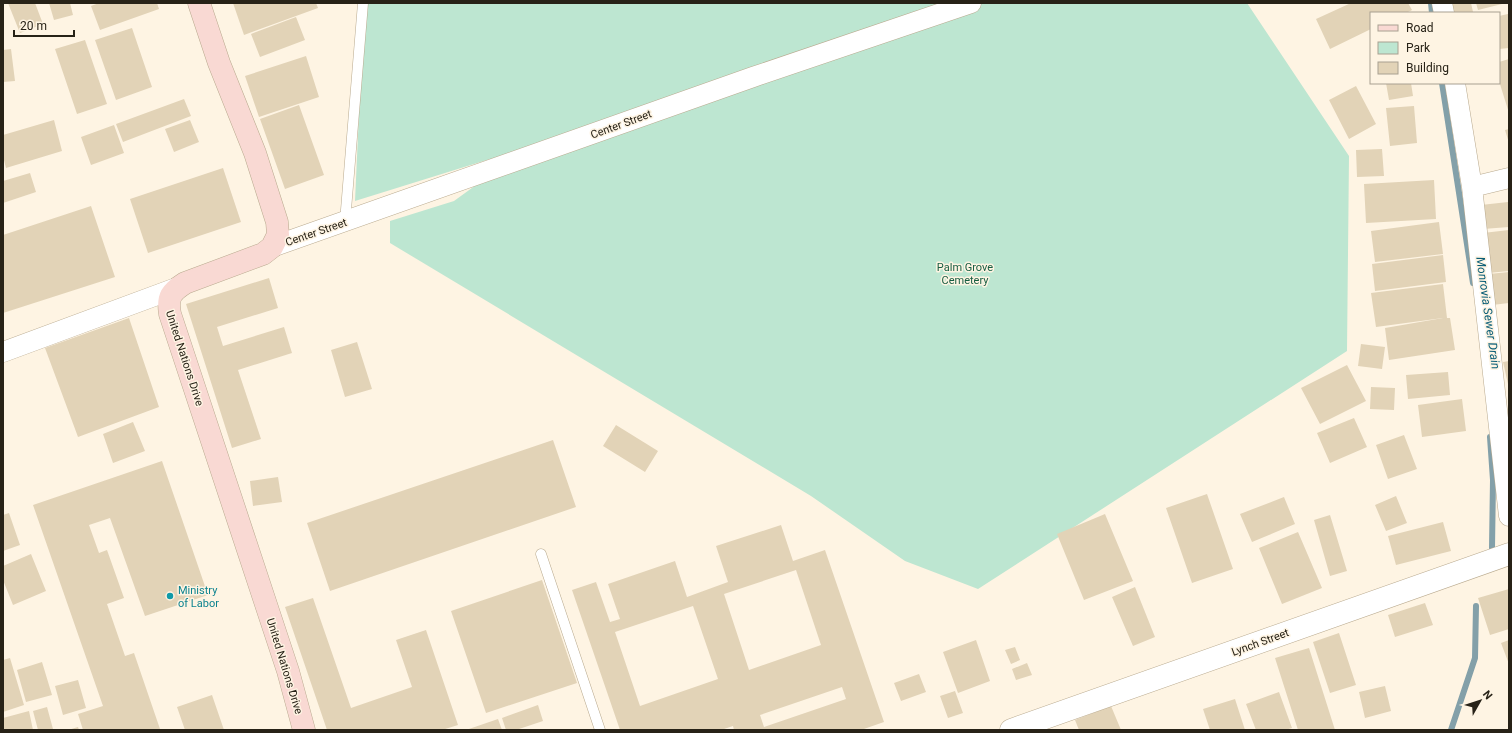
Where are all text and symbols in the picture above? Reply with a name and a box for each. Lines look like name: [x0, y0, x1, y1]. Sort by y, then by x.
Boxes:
scale bar: [14, 12, 74, 38]
legend: [1370, 12, 1500, 84]
text: 20 m: [20, 19, 47, 33]
text: Road: [1406, 21, 1434, 35]
text: Park: [1406, 41, 1431, 55]
text: Building: [1406, 61, 1449, 75]
street label: Center Street: [589, 107, 654, 142]
street label: Center Street: [284, 216, 349, 249]
water label: Monrovia Sewer Drain: [1473, 256, 1503, 370]
park label: Palm Grove Cemetery: [937, 261, 993, 287]
street label: United Nations Drive: [163, 309, 206, 408]
place label: Ministry of Labor: [178, 584, 219, 610]
marker: Ministry of Labor: [165, 591, 175, 601]
street label: United Nations Drive: [264, 617, 305, 716]
street label: Lynch Street: [1230, 626, 1291, 659]
north arrow: [1460, 681, 1500, 721]
text: N: [1480, 688, 1495, 702]

